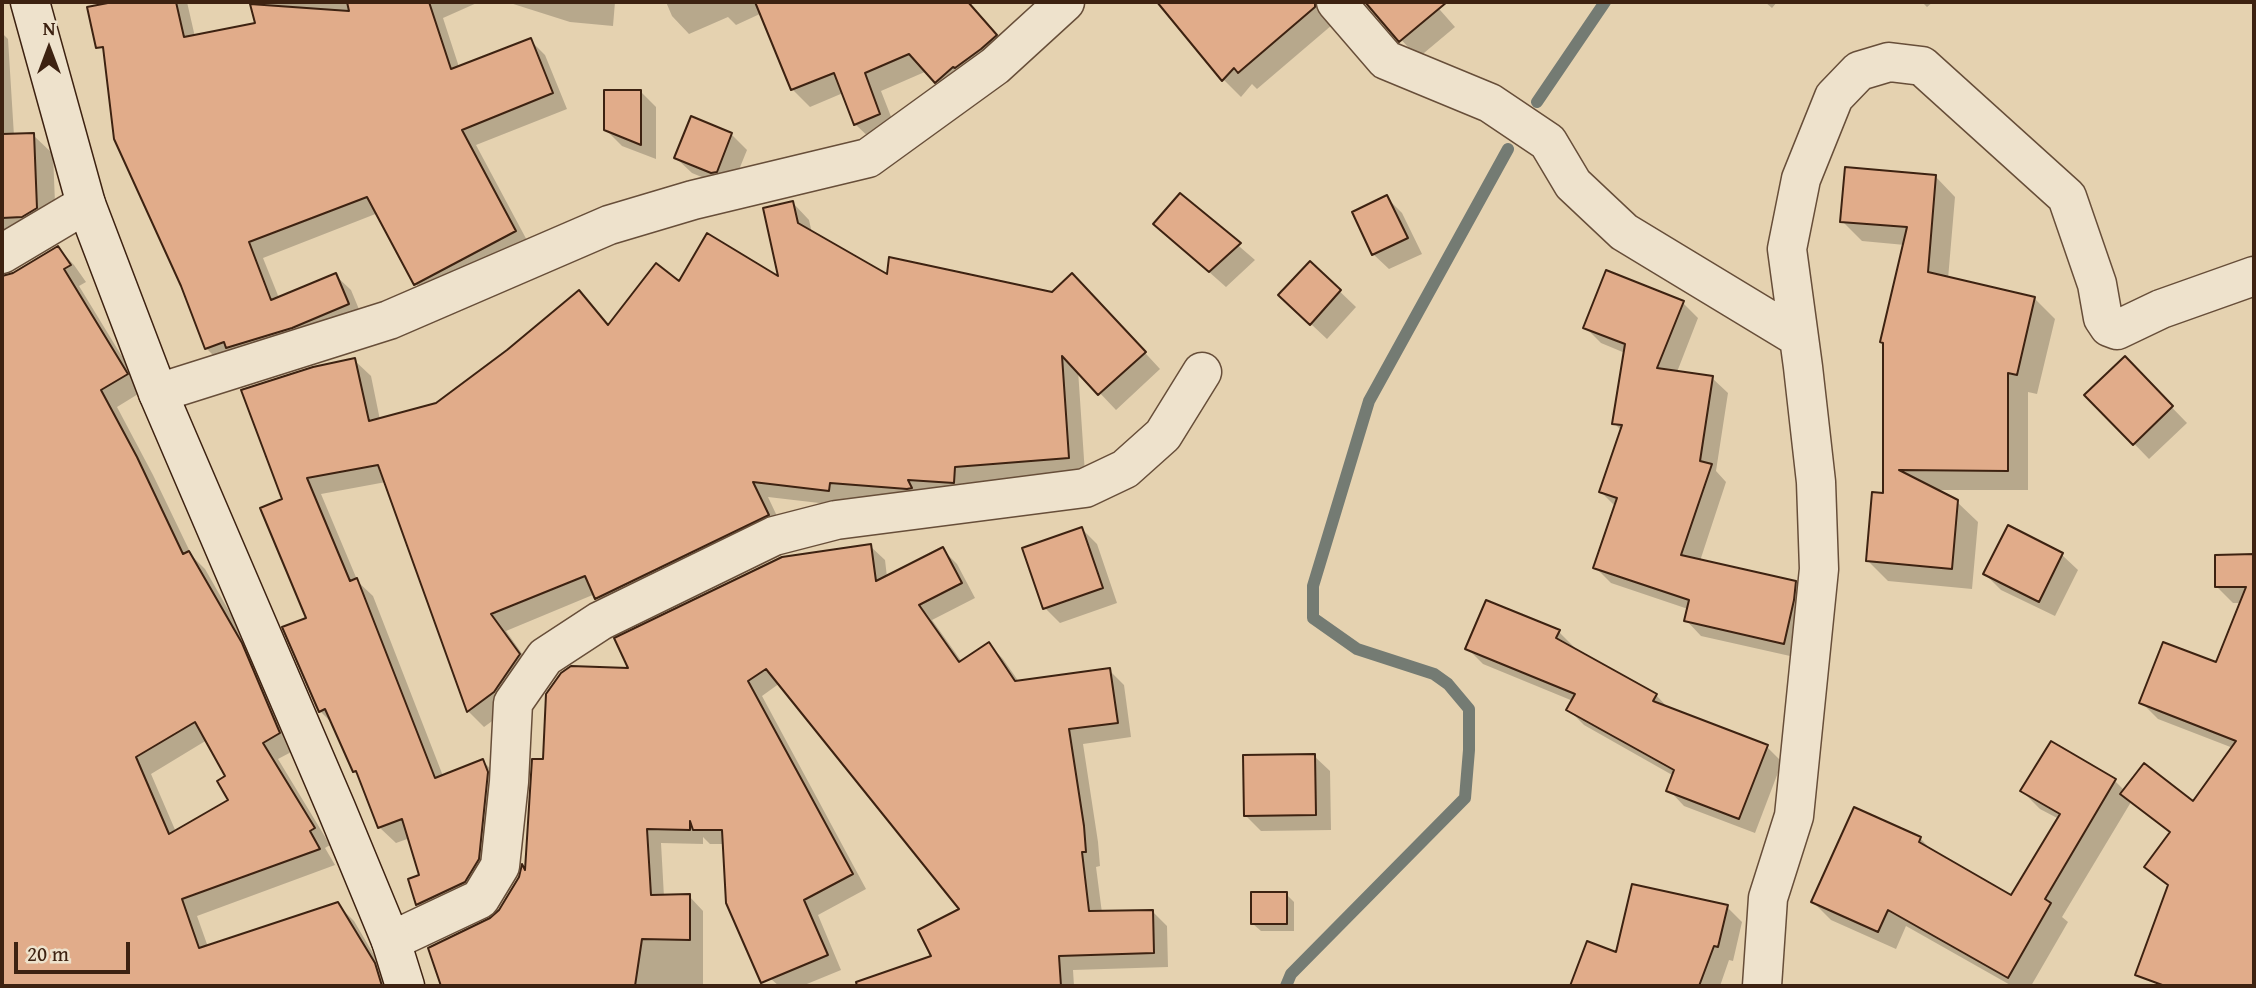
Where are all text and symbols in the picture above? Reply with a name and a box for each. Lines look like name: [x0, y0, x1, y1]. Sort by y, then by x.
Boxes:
north arrow: [14, 14, 84, 84]
text: N: [43, 14, 55, 42]
scale bar: [18, 928, 133, 972]
text: 20 m: [27, 938, 69, 969]

